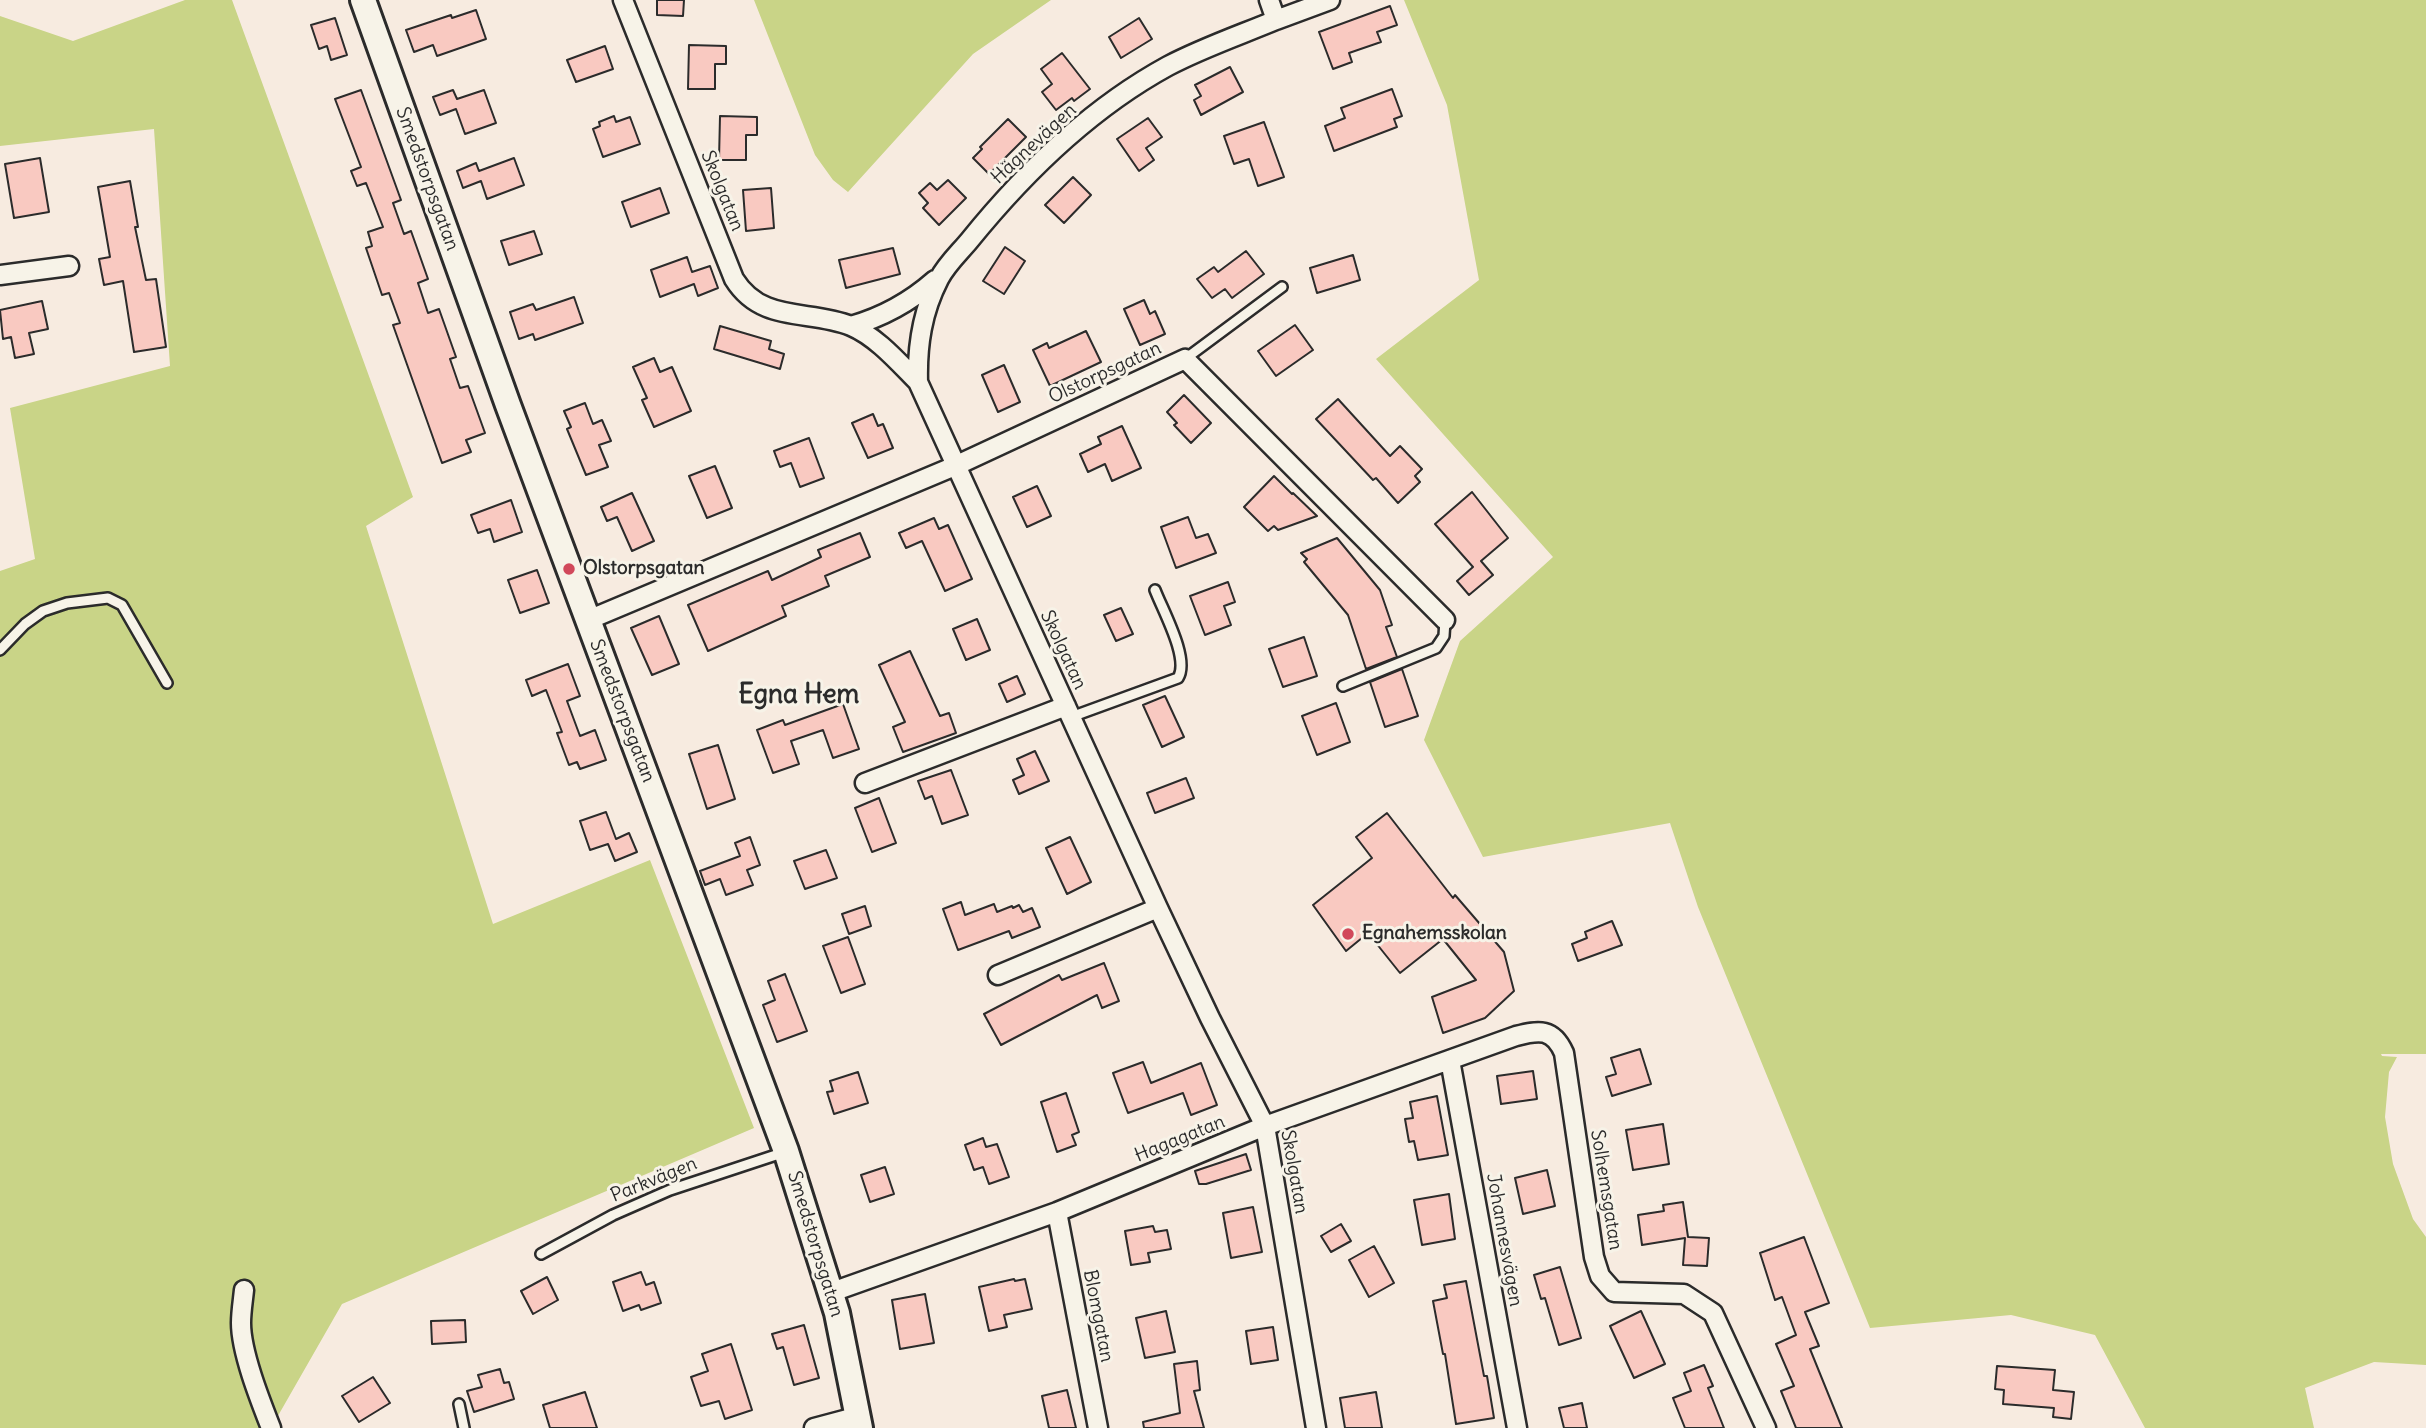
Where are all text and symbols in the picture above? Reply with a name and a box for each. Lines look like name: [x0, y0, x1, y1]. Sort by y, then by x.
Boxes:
street label: Hägnevägen: [987, 99, 1081, 189]
street label: Smedstorpsgatan: [390, 104, 464, 254]
street label: Skolgatan: [696, 147, 748, 235]
street label: Olstorpsgatan: [1045, 337, 1165, 409]
place label: Olstorpsgatan: [583, 558, 705, 580]
marker: Olstorpsgatan: [561, 561, 577, 577]
street label: Skolgatan: [1035, 607, 1091, 693]
street label: Smedstorpsgatan: [584, 636, 660, 786]
district label: Egna Hem: [739, 680, 859, 712]
place label: Egnahemsskolan: [1362, 923, 1507, 945]
marker: Egnahemsskolan: [1340, 926, 1356, 942]
street label: Hagagatan: [1131, 1111, 1229, 1167]
street label: Skolgatan: [1275, 1128, 1313, 1216]
street label: Solhemsgatan: [1585, 1128, 1627, 1252]
street label: Parkvägen: [608, 1152, 700, 1208]
street label: Smedstorpsgatan: [782, 1168, 848, 1320]
street label: Johannesvägen: [1481, 1172, 1527, 1308]
street label: Blomgatan: [1078, 1268, 1118, 1364]

